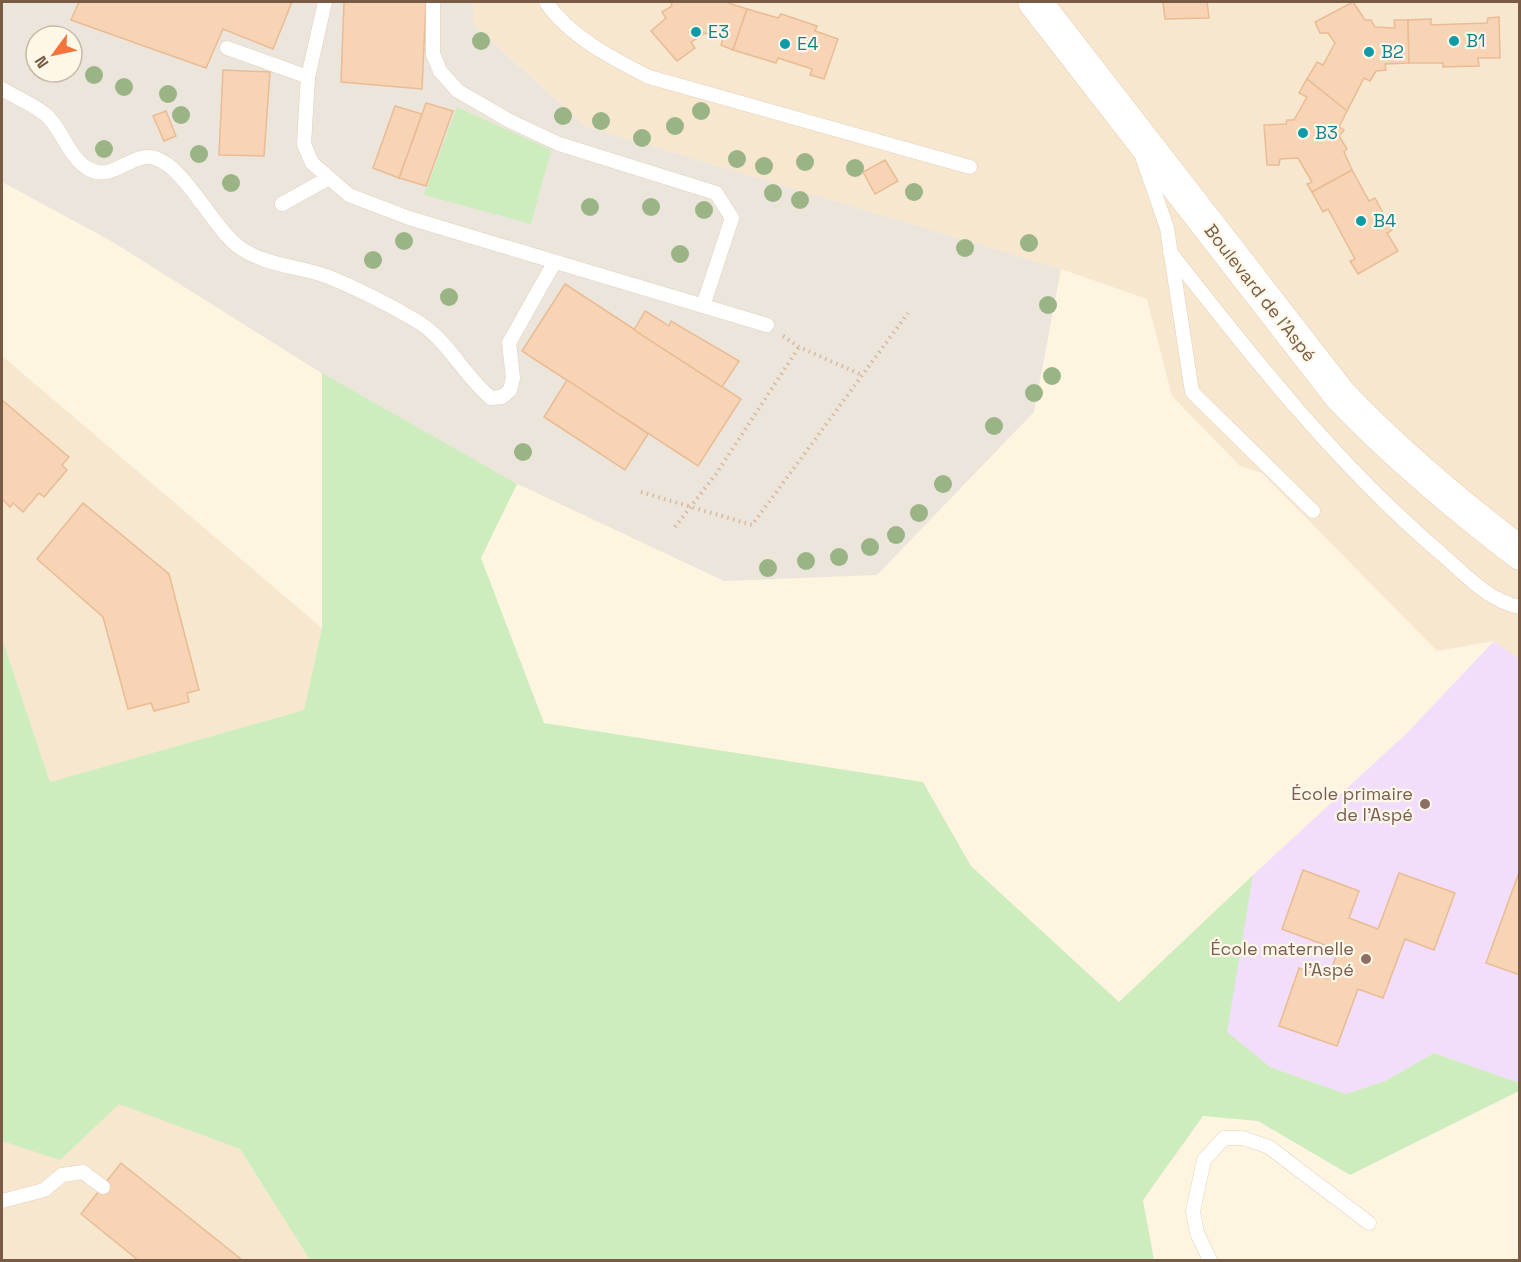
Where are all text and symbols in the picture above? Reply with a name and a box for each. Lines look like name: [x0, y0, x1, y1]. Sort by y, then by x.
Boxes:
place label: E3: [708, 20, 729, 43]
north arrow: [24, 24, 84, 84]
marker: E3: [689, 25, 703, 39]
place label: B1: [1466, 29, 1485, 52]
place label: E4: [797, 32, 818, 55]
marker: B1: [1447, 34, 1461, 48]
marker: E4: [778, 37, 792, 51]
place label: B2: [1381, 40, 1404, 63]
marker: B2: [1362, 45, 1376, 59]
text: N: [30, 52, 54, 72]
place label: B3: [1315, 121, 1338, 144]
marker: B3: [1296, 126, 1310, 140]
place label: B4: [1373, 209, 1396, 232]
marker: B4: [1354, 214, 1368, 228]
street label: Boulevard de l'Aspé: [1199, 219, 1321, 366]
place label: École primaire de l’Aspé: [1291, 782, 1413, 826]
marker: École primaire de l’Aspé: [1418, 797, 1432, 811]
place label: École maternelle l'Aspé: [1210, 937, 1354, 981]
marker: École maternelle l'Aspé: [1359, 952, 1373, 966]

